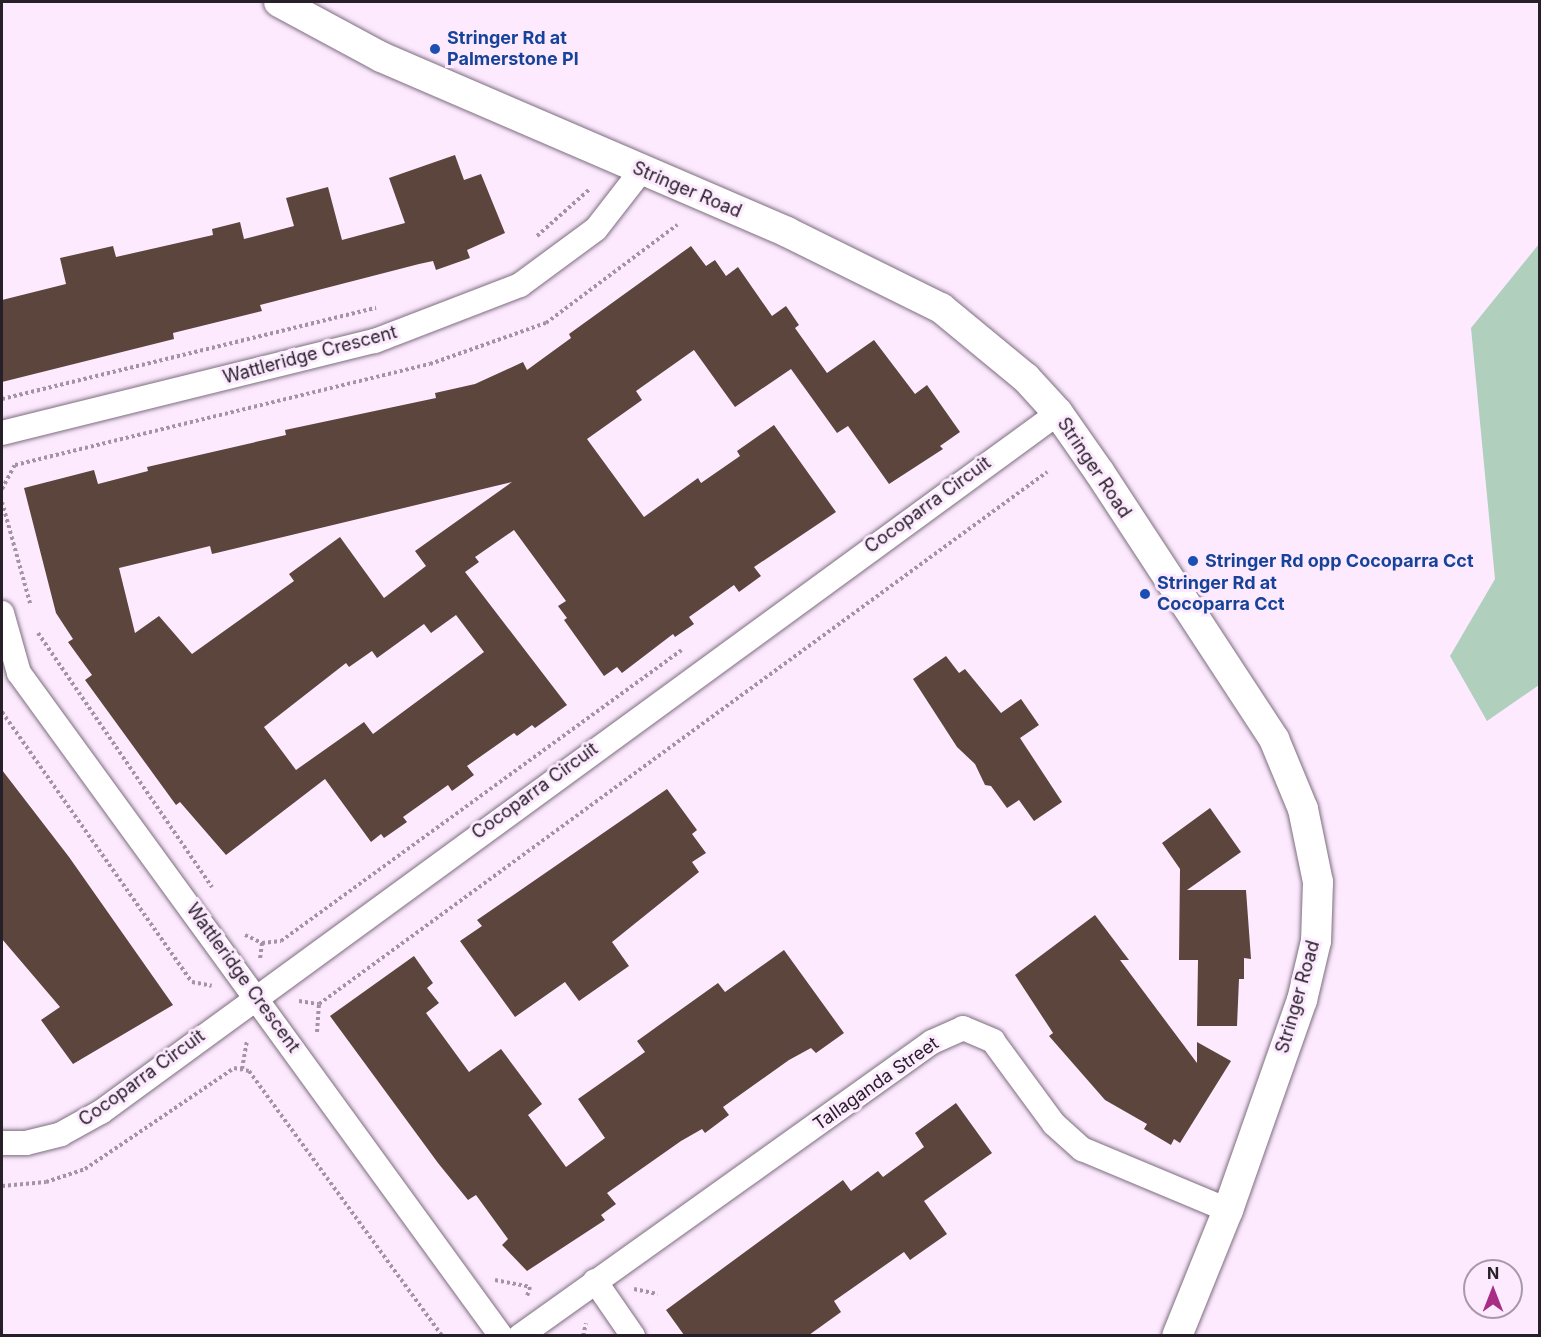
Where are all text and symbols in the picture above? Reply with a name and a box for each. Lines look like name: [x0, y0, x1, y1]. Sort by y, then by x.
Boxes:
place label: Stringer Rd at Palmerstone Pl: [447, 28, 579, 70]
marker: Stringer Rd at Palmerstone Pl: [428, 42, 442, 56]
street label: Stringer Road: [629, 157, 745, 223]
street label: Wattleridge Crescent: [221, 321, 399, 389]
street label: Stringer Road: [1053, 414, 1135, 522]
street label: Cocoparra Circuit: [861, 452, 995, 558]
place label: Stringer Rd opp Cocoparra Cct: [1205, 550, 1474, 572]
marker: Stringer Rd opp Cocoparra Cct: [1186, 554, 1200, 568]
place label: Stringer Rd at Cocoparra Cct: [1157, 573, 1285, 616]
marker: Stringer Rd at Cocoparra Cct: [1138, 587, 1152, 601]
street label: Cocoparra Circuit: [468, 738, 602, 844]
street label: Wattleridge Crescent: [182, 899, 304, 1057]
street label: Stringer Road: [1272, 938, 1324, 1056]
street label: Cocoparra Circuit: [75, 1025, 209, 1131]
street label: Tallaganda Street: [809, 1033, 943, 1135]
north arrow: [1463, 1259, 1523, 1319]
text: N: [1487, 1263, 1499, 1283]

